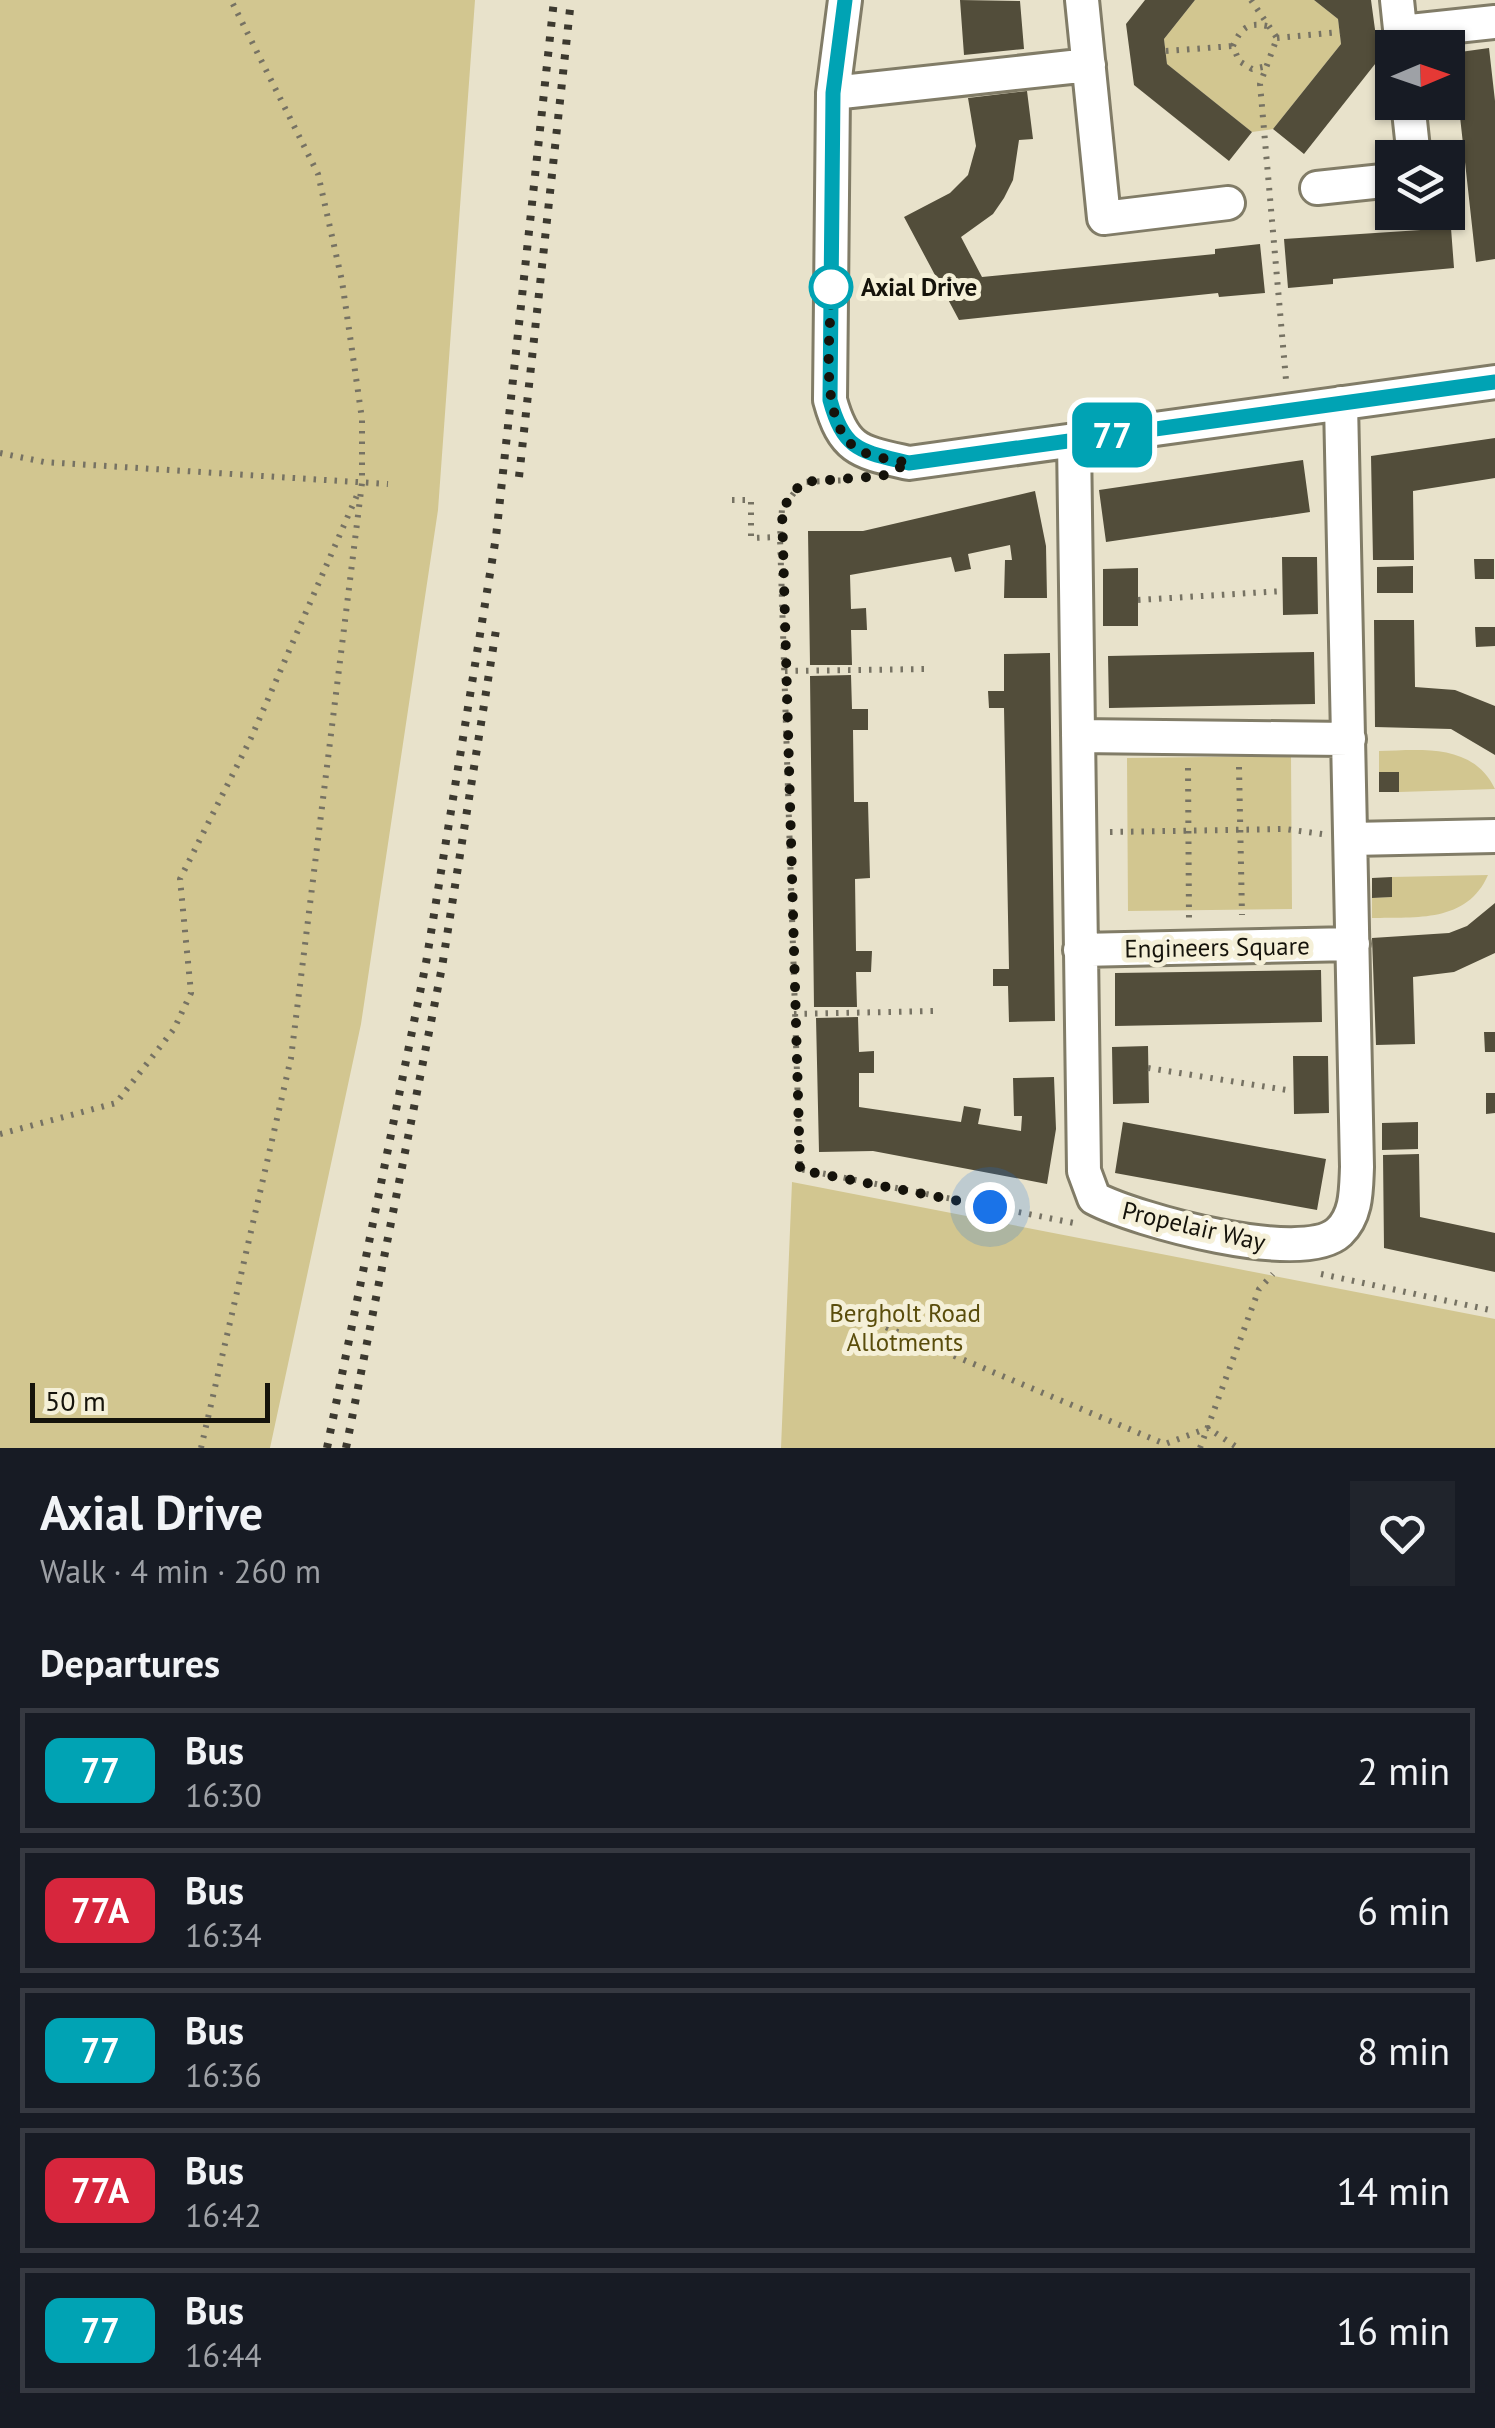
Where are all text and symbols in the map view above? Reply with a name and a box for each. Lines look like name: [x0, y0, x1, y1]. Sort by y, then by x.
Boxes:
north arrow: [1375, 30, 1465, 120]
map controls: [1375, 30, 1465, 230]
button: layers: [1375, 140, 1465, 230]
marker: Axial Drive: [810, 266, 852, 308]
place label: Axial Drive: [861, 271, 977, 303]
line badge: 77: [1067, 402, 1157, 468]
text: 77: [1092, 412, 1132, 458]
street label: Engineers Square: [1124, 929, 1310, 965]
your location: [965, 1182, 1015, 1232]
street label: Propelair Way: [1119, 1194, 1269, 1258]
park label: Bergholt Road Allotments: [829, 1297, 981, 1358]
scale bar: [30, 1378, 270, 1422]
text: 50 m: [45, 1382, 106, 1419]
text: Axial Drive: [40, 1481, 263, 1543]
button: heart: [1350, 1481, 1455, 1586]
text: Walk · 4 min · 260 m: [40, 1550, 321, 1592]
text: Departures: [40, 1638, 220, 1687]
text: Bus: [185, 1725, 244, 1774]
text: 2 min: [1357, 1746, 1450, 1795]
text: 77: [80, 1747, 120, 1793]
text: 16:30: [185, 1774, 262, 1816]
text: Bus: [185, 1865, 244, 1914]
text: 6 min: [1357, 1886, 1450, 1935]
text: 77A: [71, 1887, 129, 1933]
text: 16:34: [185, 1914, 262, 1956]
text: Bus: [185, 2005, 244, 2054]
text: 8 min: [1357, 2026, 1450, 2075]
text: 77: [80, 2027, 120, 2073]
text: 16:36: [185, 2054, 262, 2096]
text: Bus: [185, 2145, 244, 2194]
text: 14 min: [1337, 2166, 1450, 2215]
text: 77A: [71, 2167, 129, 2213]
text: 16:42: [185, 2194, 262, 2236]
text: Bus: [185, 2285, 244, 2334]
text: 16 min: [1337, 2306, 1450, 2355]
text: 77: [80, 2307, 120, 2353]
text: 16:44: [185, 2334, 262, 2376]

